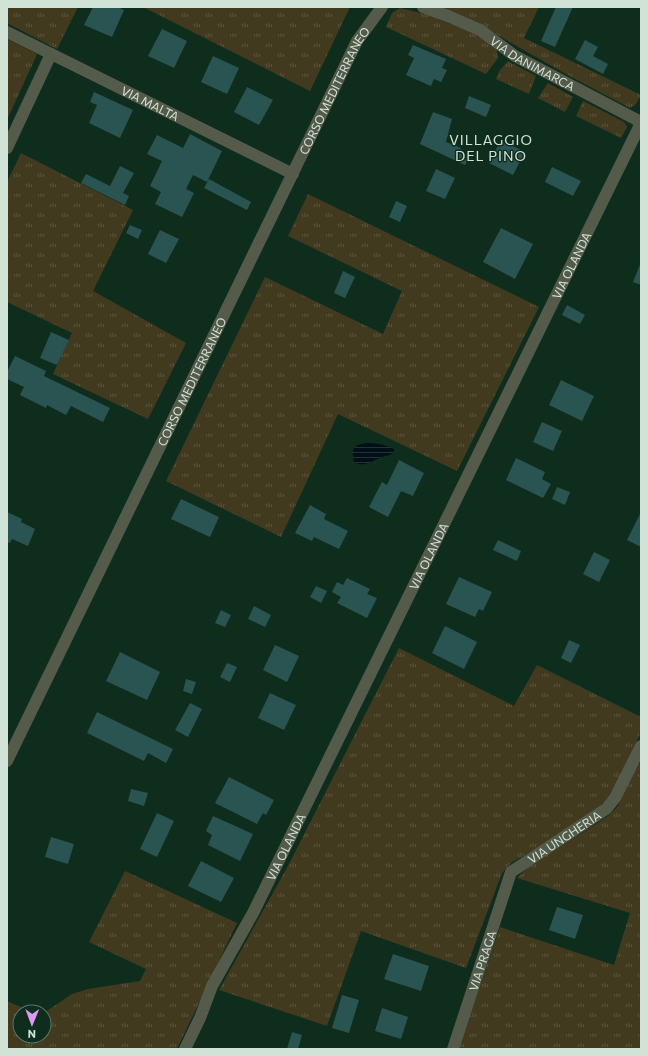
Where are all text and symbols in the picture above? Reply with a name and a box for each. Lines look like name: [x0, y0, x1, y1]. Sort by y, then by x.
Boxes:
street label: CORSO MEDITERRANEO: [296, 24, 372, 157]
street label: VIA DANIMARCA: [488, 33, 577, 93]
street label: VIA MALTA: [119, 83, 181, 123]
district label: VILLAGGIO DEL PINO: [449, 131, 533, 164]
street label: VIA OLANDA: [549, 229, 594, 301]
street label: CORSO MEDITERRANEO: [154, 315, 229, 448]
street label: VIA OLANDA: [406, 520, 451, 592]
street label: VIA UNGHERIA: [525, 808, 603, 866]
street label: VIA OLANDA: [263, 811, 308, 883]
street label: VIA PRAGA: [466, 929, 498, 993]
north arrow: [12, 1004, 52, 1044]
text: N: [28, 1028, 36, 1041]

